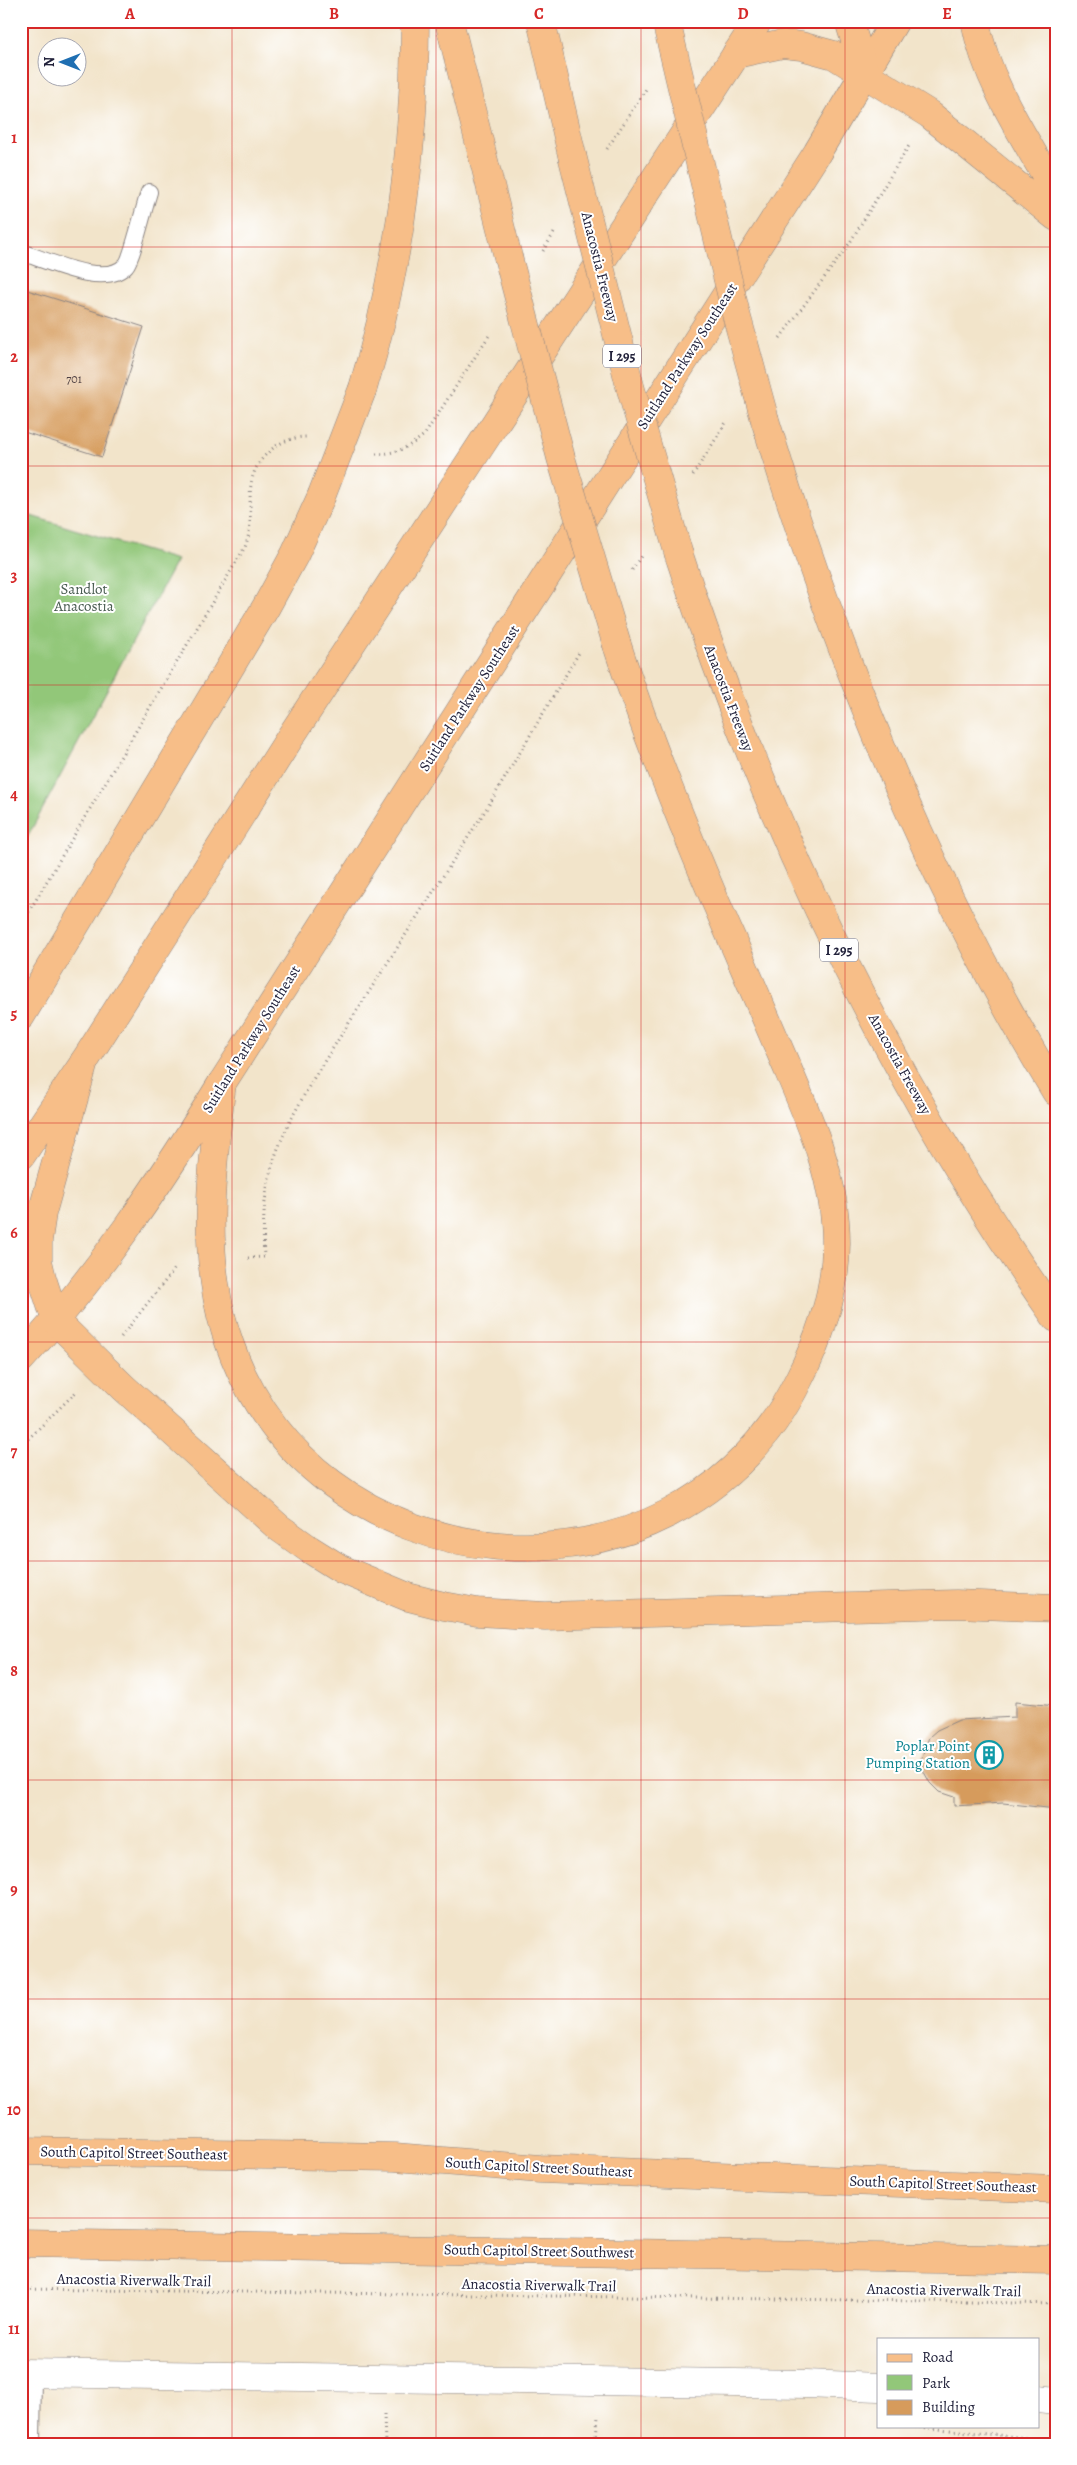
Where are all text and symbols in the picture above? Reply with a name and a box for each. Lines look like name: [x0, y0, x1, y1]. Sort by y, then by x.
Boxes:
text: A: [124, 3, 136, 25]
text: B: [329, 3, 339, 25]
text: C: [534, 3, 544, 25]
text: D: [737, 3, 749, 25]
text: E: [942, 3, 952, 25]
north arrow: [38, 38, 88, 88]
text: N: [40, 57, 59, 67]
text: 1: [11, 127, 17, 149]
street label: Anacostia Freeway: [576, 209, 623, 324]
street label: Suitland Parkway Southeast: [632, 279, 742, 433]
road number: I 295: [603, 344, 641, 368]
text: 2: [10, 346, 18, 368]
house number: 701: [66, 371, 82, 387]
text: 3: [11, 565, 18, 587]
park label: Sandlot Anacostia: [53, 579, 114, 616]
street label: Suitland Parkway Southeast: [414, 621, 524, 775]
street label: Anacostia Freeway: [699, 641, 759, 754]
text: 4: [10, 784, 18, 806]
road number: I 295: [820, 938, 858, 962]
street label: Suitland Parkway Southeast: [197, 961, 305, 1117]
text: 5: [11, 1003, 18, 1025]
street label: Anacostia Freeway: [863, 1009, 936, 1118]
text: 6: [10, 1222, 18, 1244]
text: 7: [11, 1441, 18, 1463]
text: 8: [10, 1660, 18, 1682]
place label: Poplar Point Pumping Station: [866, 1736, 970, 1773]
building icon: Poplar Point Pumping Station: [974, 1740, 1004, 1770]
text: 9: [10, 1879, 18, 1901]
text: 10: [7, 2099, 21, 2121]
street label: South Capitol Street Southeast: [40, 2141, 228, 2165]
street label: South Capitol Street Southeast: [445, 2152, 633, 2182]
street label: South Capitol Street Southeast: [849, 2171, 1037, 2197]
street label: South Capitol Street Southwest: [444, 2239, 634, 2263]
street label: Anacostia Riverwalk Trail: [56, 2269, 212, 2291]
street label: Anacostia Riverwalk Trail: [461, 2274, 617, 2296]
street label: Anacostia Riverwalk Trail: [866, 2279, 1022, 2301]
text: 11: [8, 2318, 20, 2340]
legend: [877, 2338, 1040, 2428]
text: Road: [922, 2347, 954, 2367]
text: Park: [922, 2373, 951, 2393]
text: Building: [922, 2397, 975, 2417]

